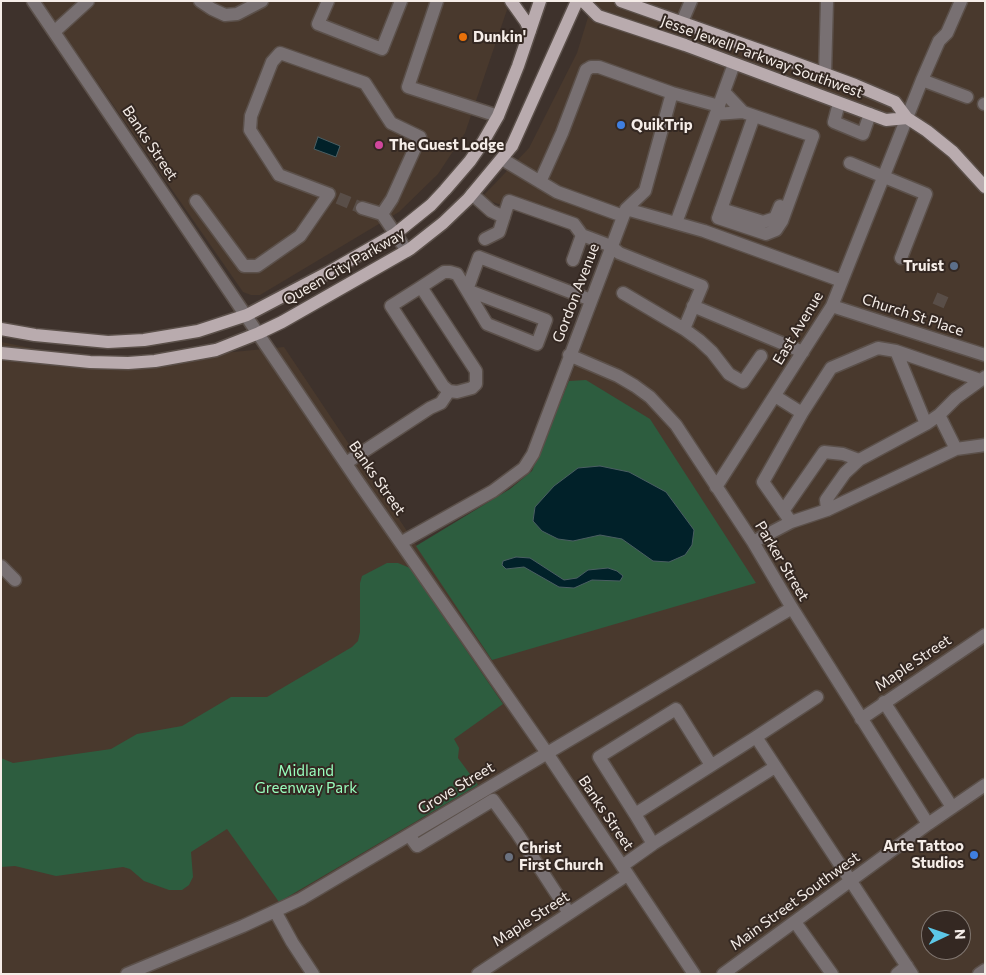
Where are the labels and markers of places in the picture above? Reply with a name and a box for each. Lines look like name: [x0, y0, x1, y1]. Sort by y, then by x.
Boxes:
place label: Dunkin': [473, 28, 526, 46]
marker: Dunkin': [457, 31, 469, 43]
place label: QuikTrip: [631, 116, 693, 134]
marker: QuikTrip: [615, 119, 627, 131]
place label: The Guest Lodge: [389, 136, 504, 154]
marker: The Guest Lodge: [373, 139, 385, 151]
place label: Truist: [903, 257, 944, 275]
marker: Truist: [948, 260, 960, 272]
place label: Arte Tattoo Studios: [883, 837, 964, 872]
place label: Christ First Church: [519, 839, 603, 874]
marker: Arte Tattoo Studios: [968, 849, 980, 861]
marker: Christ First Church: [503, 851, 515, 863]

